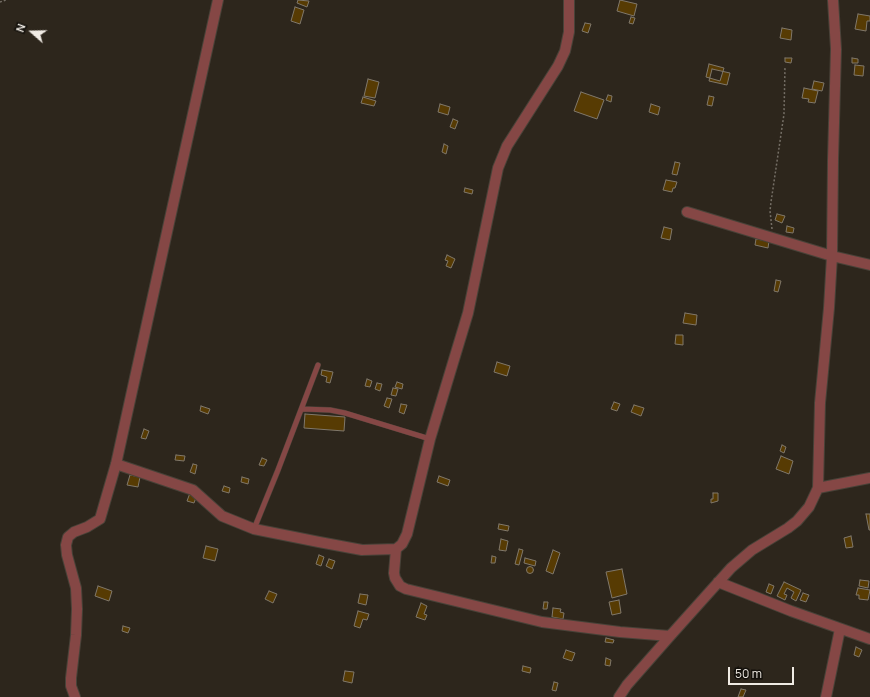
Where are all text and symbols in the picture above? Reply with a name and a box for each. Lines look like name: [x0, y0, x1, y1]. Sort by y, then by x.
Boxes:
north arrow: [12, 12, 52, 52]
text: N: [12, 21, 29, 34]
scale bar: [730, 659, 796, 685]
text: 50 m: [735, 665, 762, 682]

